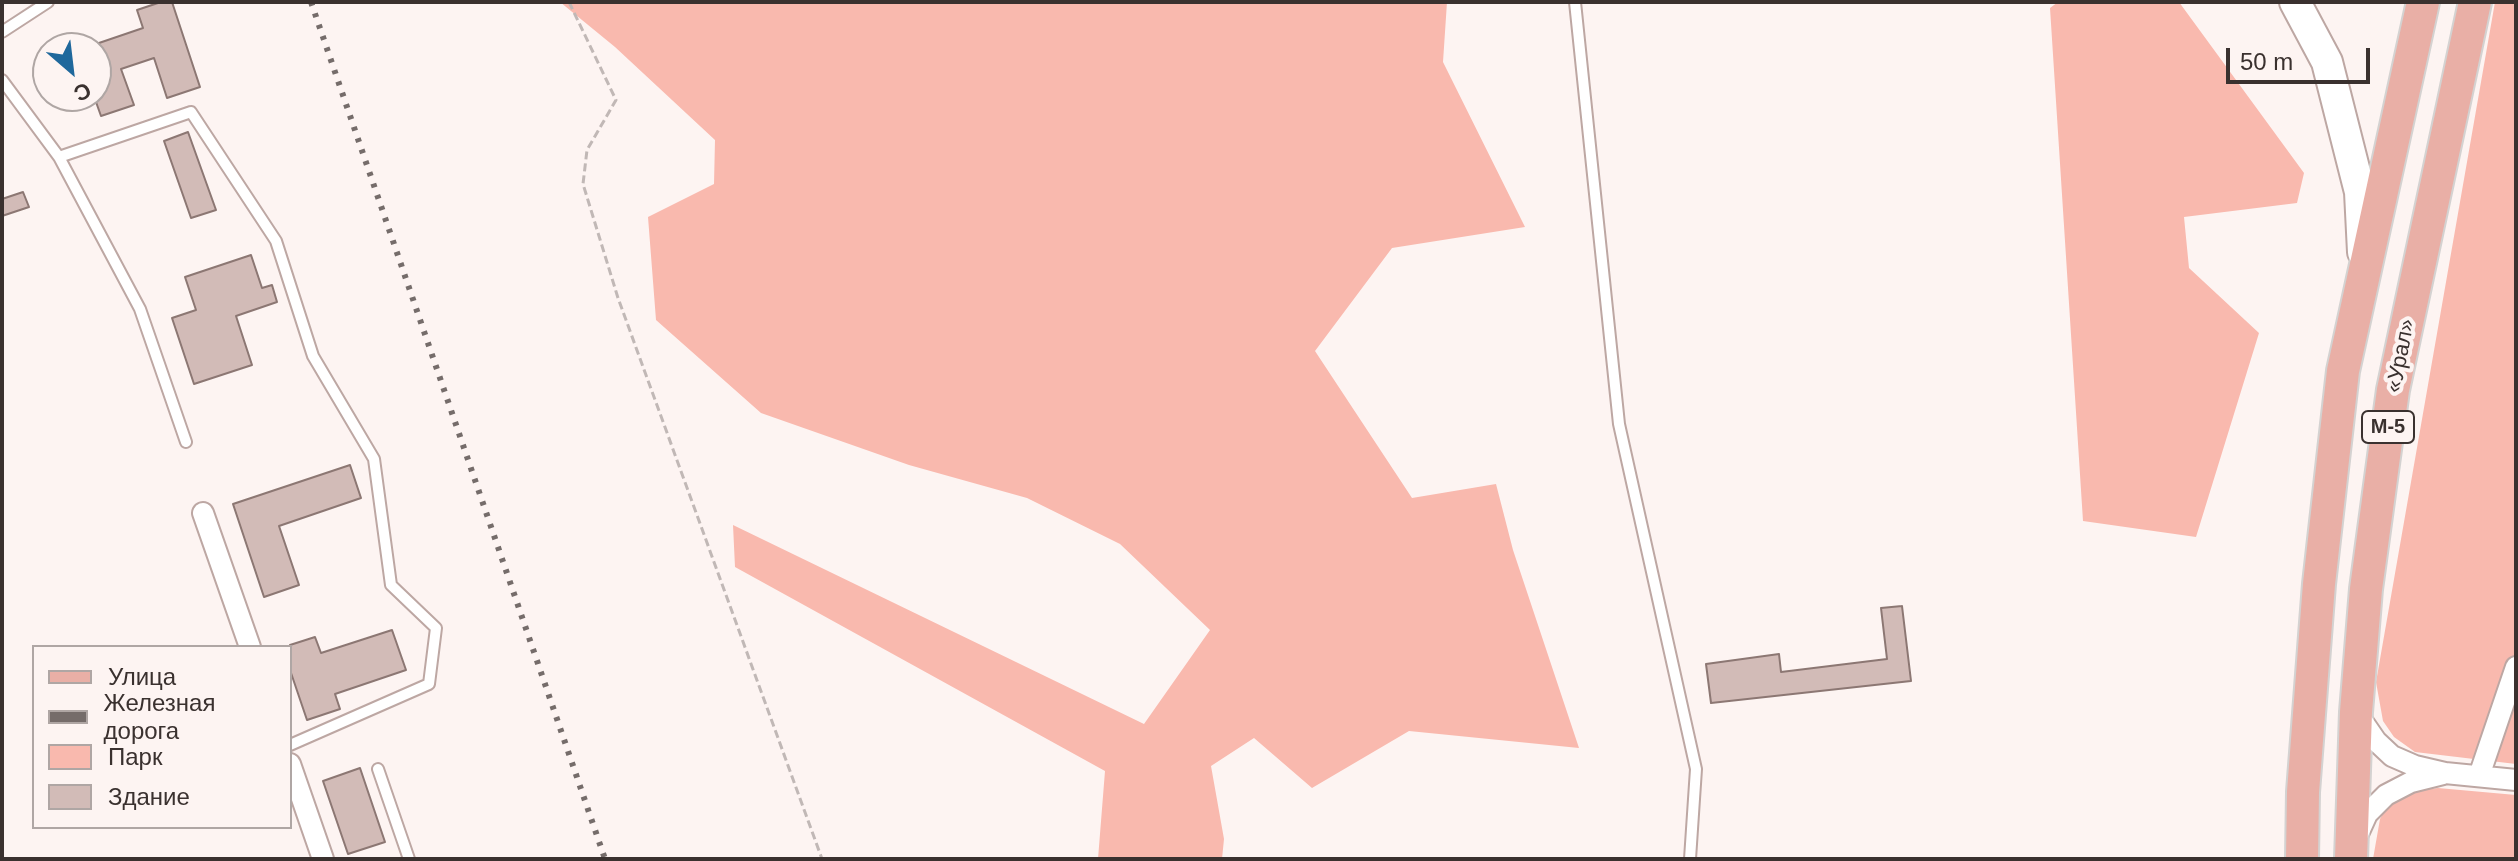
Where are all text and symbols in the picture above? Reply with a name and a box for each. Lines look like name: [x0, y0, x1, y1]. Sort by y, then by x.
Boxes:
north arrow: [32, 32, 112, 112]
scale bar: [2230, 32, 2374, 82]
text: 50 m: [2240, 48, 2293, 75]
text: С: [70, 77, 95, 107]
street label: «Урал»: [2381, 317, 2421, 395]
road number: М-5: [2362, 411, 2414, 443]
legend: [32, 645, 292, 829]
text: Улица: [108, 663, 176, 690]
text: Железная дорога: [104, 689, 215, 744]
text: Парк: [108, 743, 162, 770]
text: Здание: [108, 783, 190, 810]

